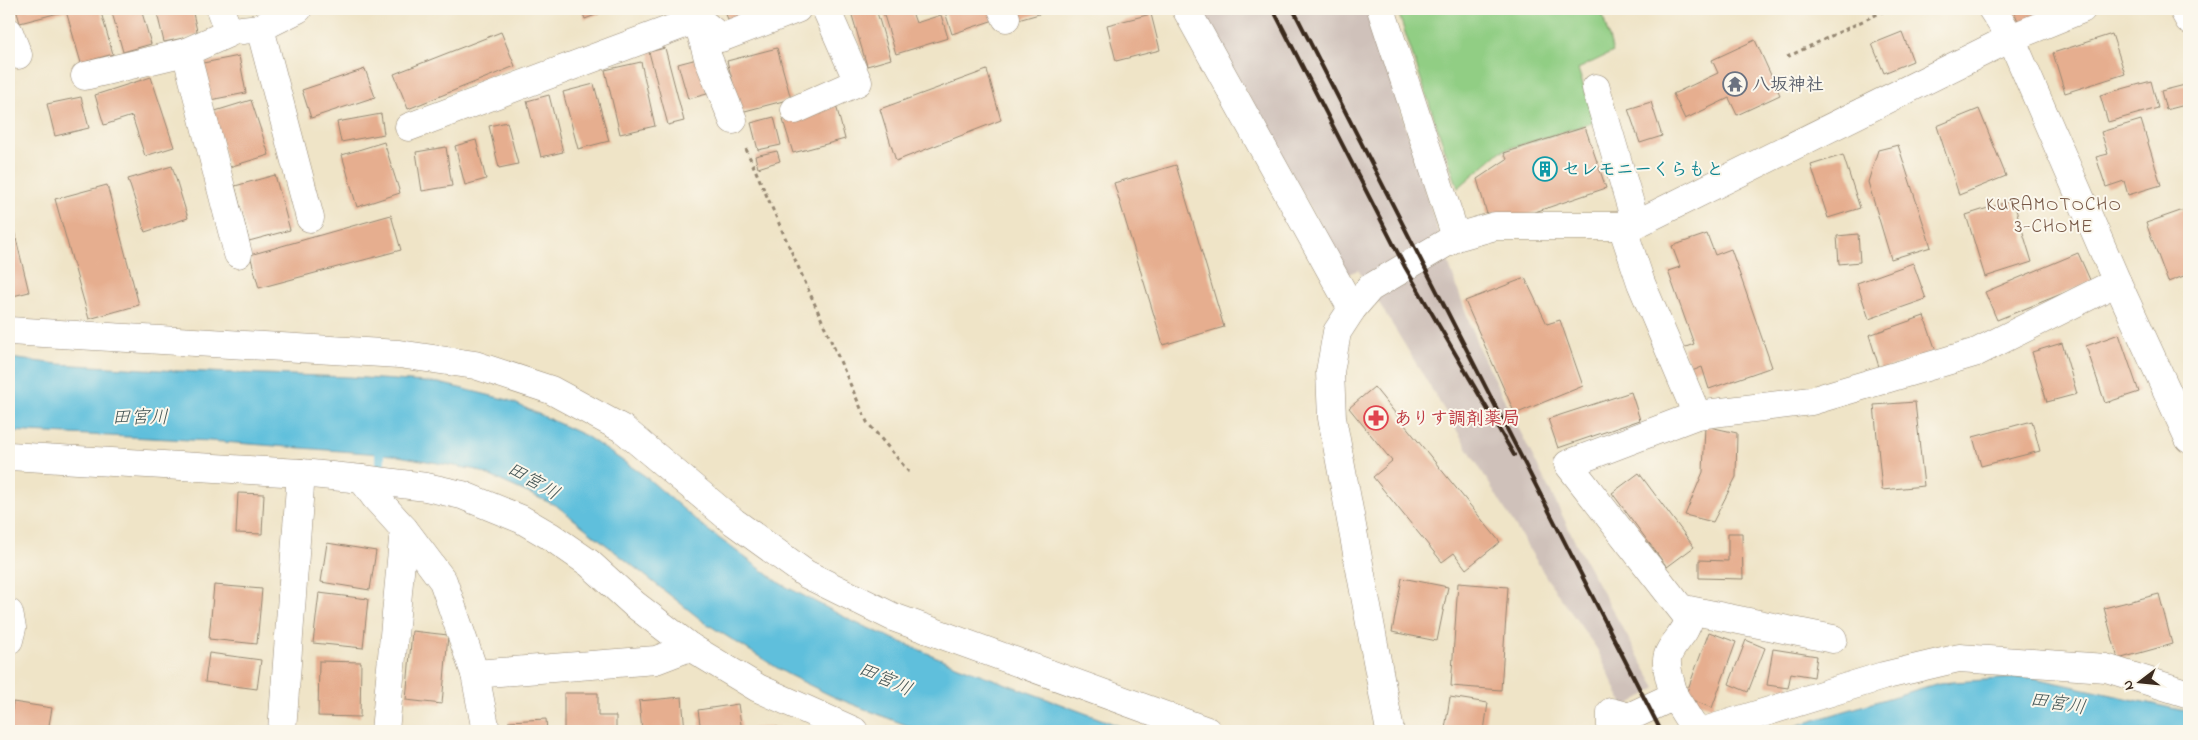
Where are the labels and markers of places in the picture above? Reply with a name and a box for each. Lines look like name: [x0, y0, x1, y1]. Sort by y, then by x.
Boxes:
temple icon: 八坂神社: [1722, 71, 1748, 97]
place label: 八坂神社: [1752, 73, 1824, 99]
building icon: セレモニーくらもと: [1532, 156, 1558, 182]
place label: セレモニーくらもと: [1562, 158, 1724, 184]
pharmacy icon: ありす調剤薬局: [1363, 405, 1389, 431]
place label: ありす調剤薬局: [1394, 407, 1520, 433]

